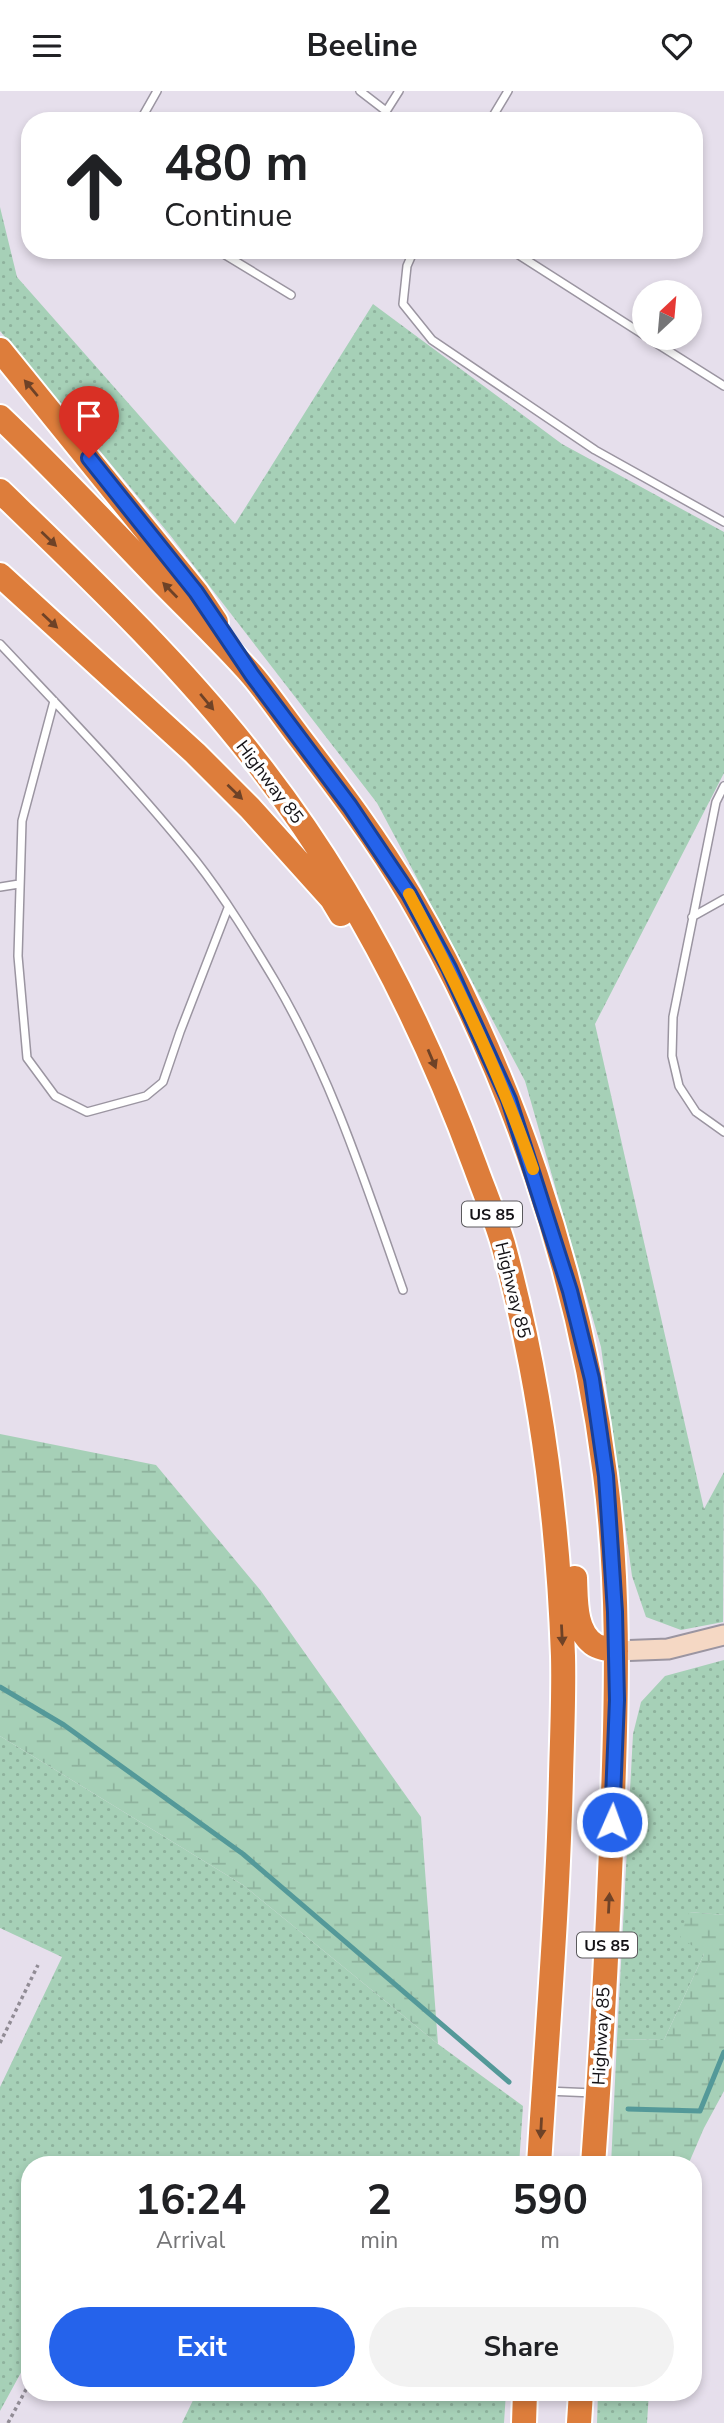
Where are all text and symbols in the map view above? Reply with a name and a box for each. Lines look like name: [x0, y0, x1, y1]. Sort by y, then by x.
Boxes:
text: Beeline: [306, 24, 418, 67]
icon: menu: [28, 27, 66, 65]
icon: heart: [658, 27, 696, 65]
text: 480 m: [164, 130, 308, 197]
icon: ahead: [49, 140, 140, 231]
text: Continue: [164, 194, 292, 237]
north arrow: [632, 280, 702, 350]
map controls: [632, 280, 702, 350]
one-way arrow: [24, 379, 39, 396]
pin: [59, 386, 119, 458]
icon: arrive: [70, 397, 108, 435]
one-way arrow: [40, 530, 57, 546]
one-way arrow: [162, 582, 179, 599]
one-way arrow: [41, 613, 59, 629]
one-way arrow: [199, 694, 214, 711]
street label: Highway 85: [231, 735, 309, 829]
one-way arrow: [226, 784, 243, 800]
one-way arrow: [426, 1049, 438, 1069]
road number: US 85: [462, 1201, 522, 1226]
street label: Highway 85: [489, 1239, 537, 1341]
one-way arrow: [556, 1625, 567, 1647]
position arrow: [575, 1785, 649, 1859]
one-way arrow: [604, 1892, 615, 1914]
road number: US 85: [577, 1933, 637, 1957]
street label: Highway 85: [586, 1986, 616, 2086]
one-way arrow: [535, 2117, 546, 2139]
text: 16:24: [135, 2172, 246, 2229]
text: 2: [367, 2172, 392, 2229]
text: 590: [512, 2172, 588, 2229]
text: Arrival: [156, 2225, 225, 2256]
text: min: [360, 2225, 398, 2256]
text: m: [540, 2225, 560, 2256]
button: Exit: [49, 2307, 355, 2387]
button: Share: [369, 2307, 674, 2387]

